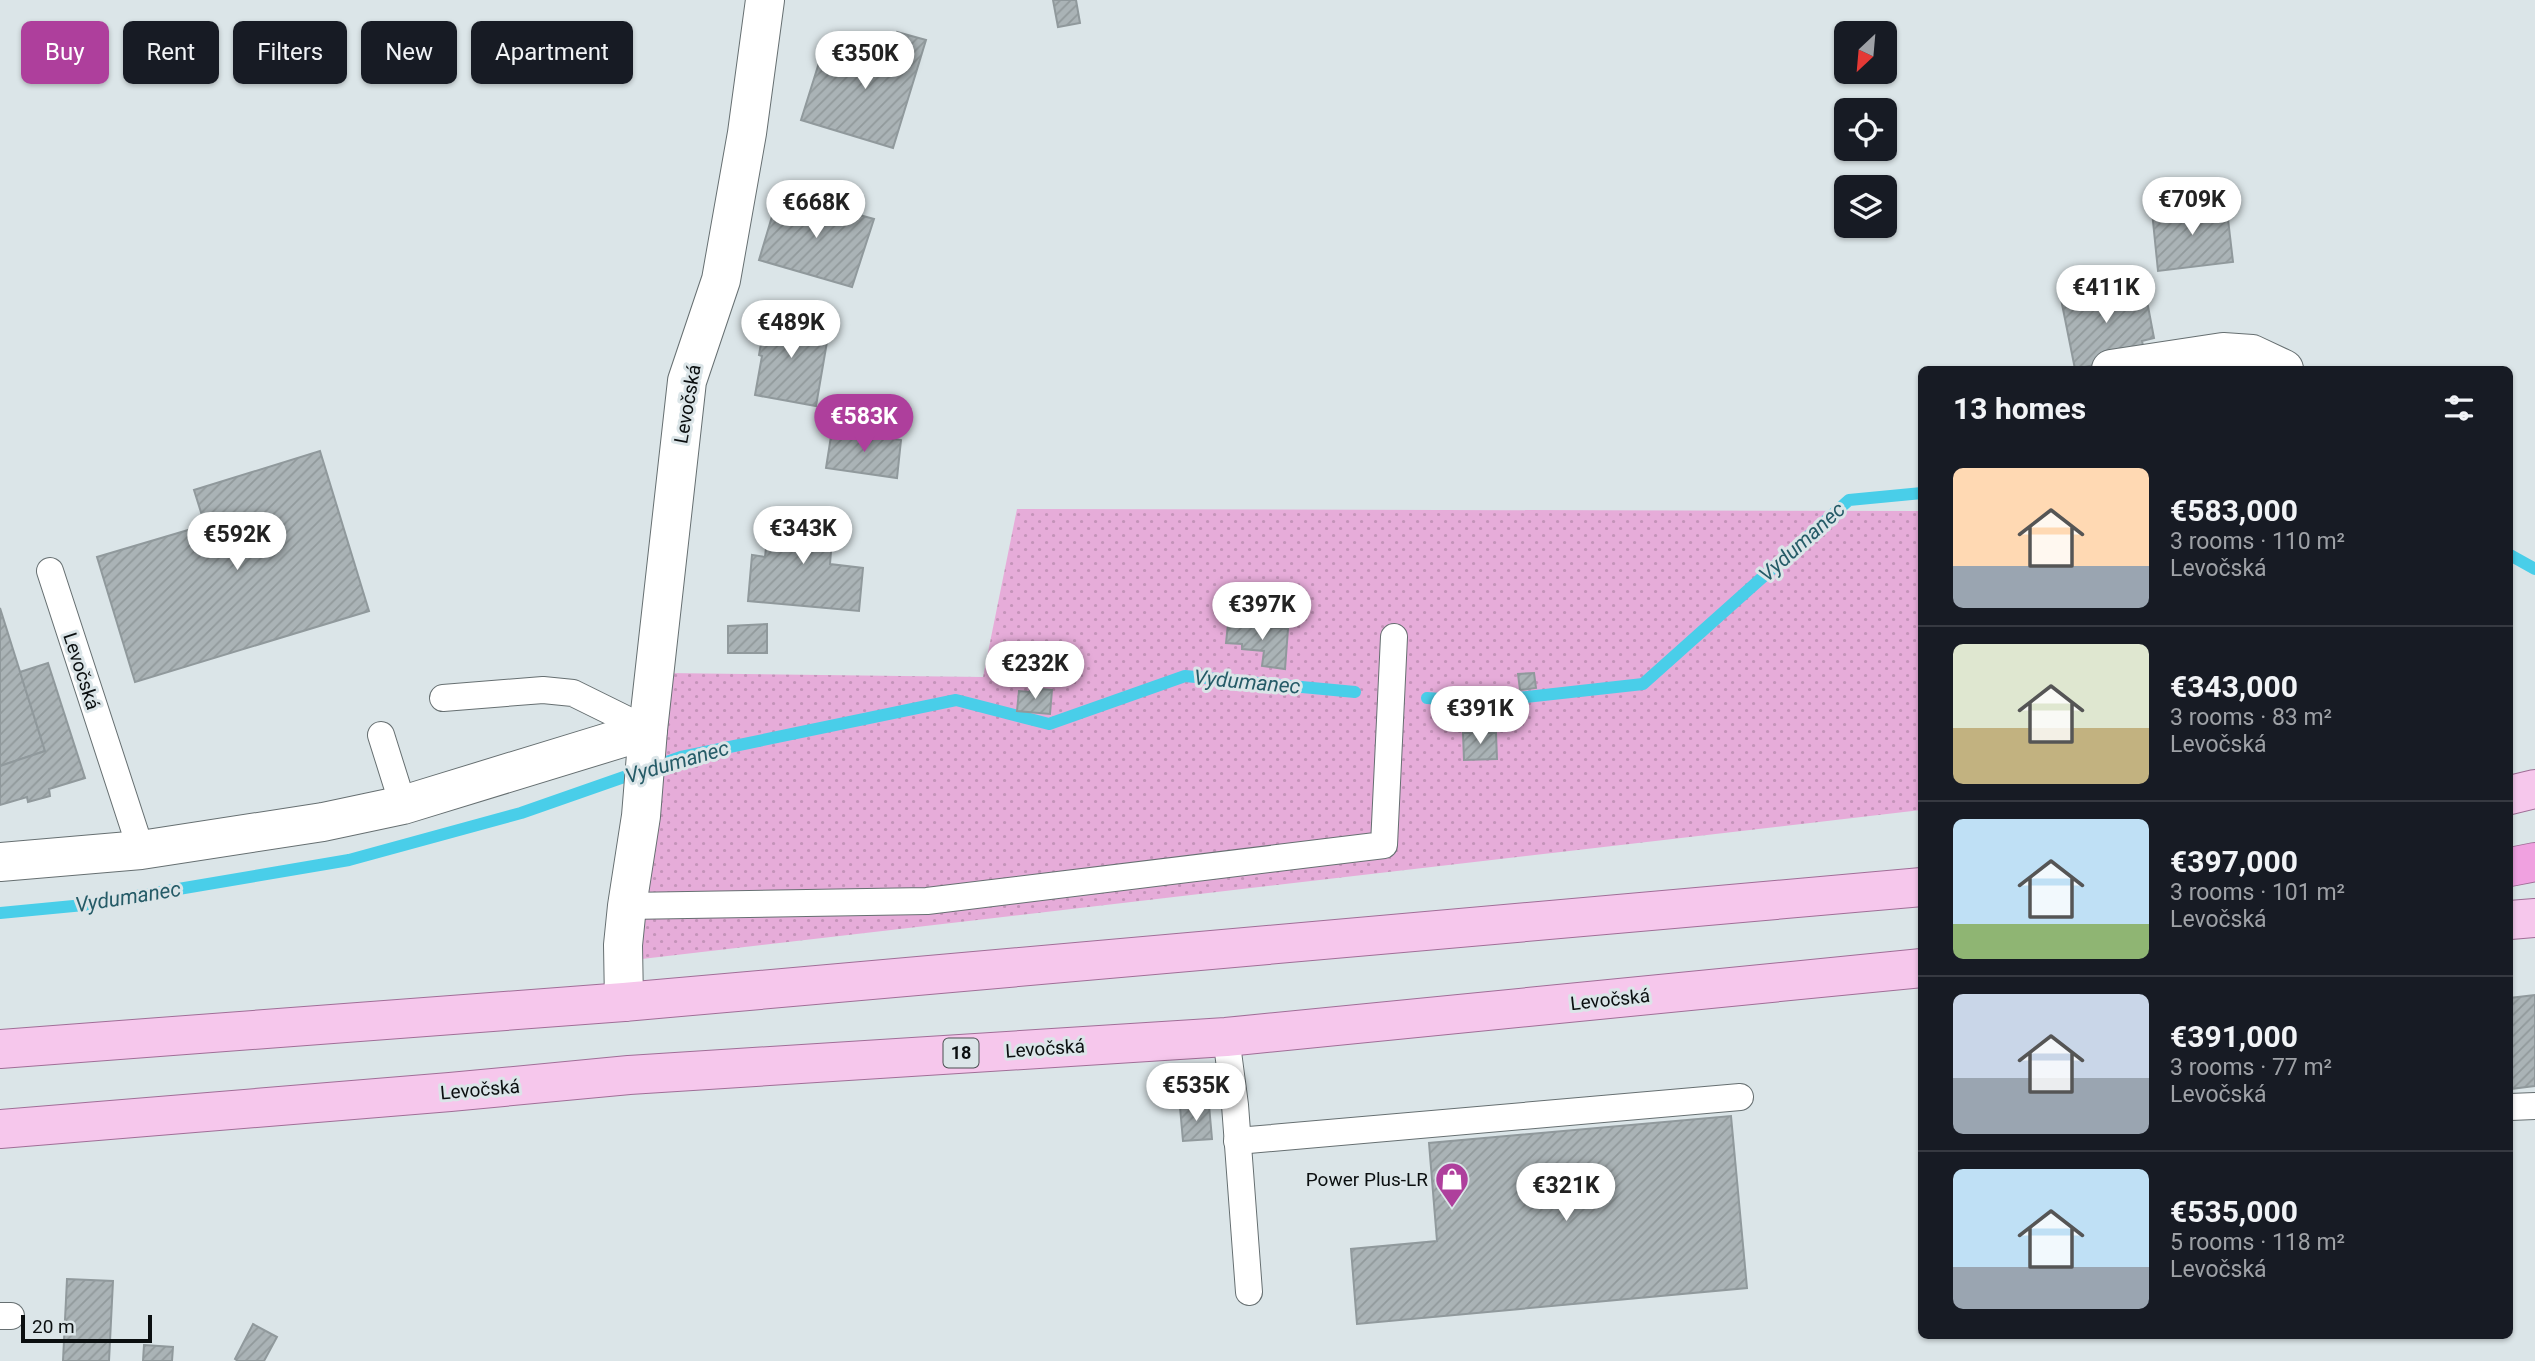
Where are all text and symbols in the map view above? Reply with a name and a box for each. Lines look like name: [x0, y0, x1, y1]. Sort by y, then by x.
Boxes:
chip: Buy: [21, 21, 109, 84]
chip: Rent: [123, 21, 219, 84]
chip: Filters: [233, 21, 347, 84]
chip: New: [361, 21, 457, 84]
chip: Apartment: [471, 21, 633, 84]
north arrow: [1834, 21, 1897, 84]
map controls: [1834, 21, 1897, 238]
pin: €350K: [816, 32, 914, 91]
text: €350K: [831, 40, 899, 67]
button: locate: [1834, 98, 1897, 161]
button: layers: [1834, 175, 1897, 238]
pin: €709K: [2143, 177, 2241, 237]
pin: €668K: [767, 180, 865, 240]
text: €709K: [2158, 186, 2226, 213]
text: €668K: [782, 189, 850, 216]
pin: €411K: [2057, 266, 2155, 325]
text: €411K: [2072, 274, 2140, 301]
pin: €489K: [742, 300, 840, 360]
text: €489K: [757, 309, 825, 336]
street label: Levočská: [669, 363, 706, 445]
icon: filters: [2440, 389, 2478, 427]
text: 13 homes: [1953, 391, 2086, 426]
pin: €583K: [815, 394, 913, 454]
text: €583K: [830, 403, 898, 430]
text: €583,000: [2170, 493, 2298, 528]
icon: home: [2009, 496, 2093, 580]
water label: Vydumanec: [1754, 497, 1850, 587]
pin: €343K: [754, 506, 852, 566]
pin: €592K: [188, 512, 286, 572]
text: €343K: [769, 515, 837, 542]
text: €592K: [203, 521, 271, 548]
text: 3 rooms · 110 m²: [2170, 528, 2345, 555]
text: Levočská: [2170, 555, 2267, 582]
pin: €397K: [1213, 582, 1311, 642]
text: €397K: [1228, 591, 1296, 618]
street label: Levočská: [58, 630, 105, 713]
pin: €232K: [986, 642, 1084, 701]
text: €232K: [1001, 650, 1069, 677]
water label: Vydumanec: [1193, 665, 1302, 699]
text: €343,000: [2170, 669, 2298, 704]
icon: home: [2009, 672, 2093, 756]
pin: €391K: [1431, 686, 1529, 746]
text: €391K: [1446, 695, 1514, 722]
text: 3 rooms · 83 m²: [2170, 704, 2332, 731]
text: Levočská: [2170, 731, 2267, 758]
water label: Vydumanec: [622, 736, 732, 788]
text: €397,000: [2170, 844, 2298, 879]
icon: home: [2009, 847, 2093, 931]
water label: Vydumanec: [73, 877, 183, 917]
text: 3 rooms · 101 m²: [2170, 879, 2345, 906]
text: Levočská: [2170, 906, 2267, 933]
street label: Levočská: [1569, 984, 1651, 1015]
text: €391,000: [2170, 1019, 2298, 1054]
icon: home: [2009, 1022, 2093, 1106]
street label: Levočská: [1004, 1034, 1086, 1063]
road number: 18: [944, 1038, 978, 1068]
text: 3 rooms · 77 m²: [2170, 1054, 2332, 1081]
pin: €535K: [1147, 1064, 1245, 1123]
text: €535K: [1162, 1072, 1230, 1099]
street label: Levočská: [439, 1075, 521, 1104]
text: Levočská: [2170, 1081, 2267, 1108]
shop icon: Power Plus-LR: [1433, 1160, 1471, 1209]
pin: €321K: [1517, 1164, 1615, 1223]
place label: Power Plus-LR: [1306, 1168, 1428, 1191]
text: €321K: [1532, 1172, 1600, 1199]
text: €535,000: [2170, 1194, 2298, 1229]
icon: home: [2009, 1197, 2093, 1281]
text: 5 rooms · 118 m²: [2170, 1229, 2345, 1256]
text: Levočská: [2170, 1256, 2267, 1283]
scale bar: [21, 1312, 152, 1344]
text: 20 m: [32, 1315, 75, 1338]

